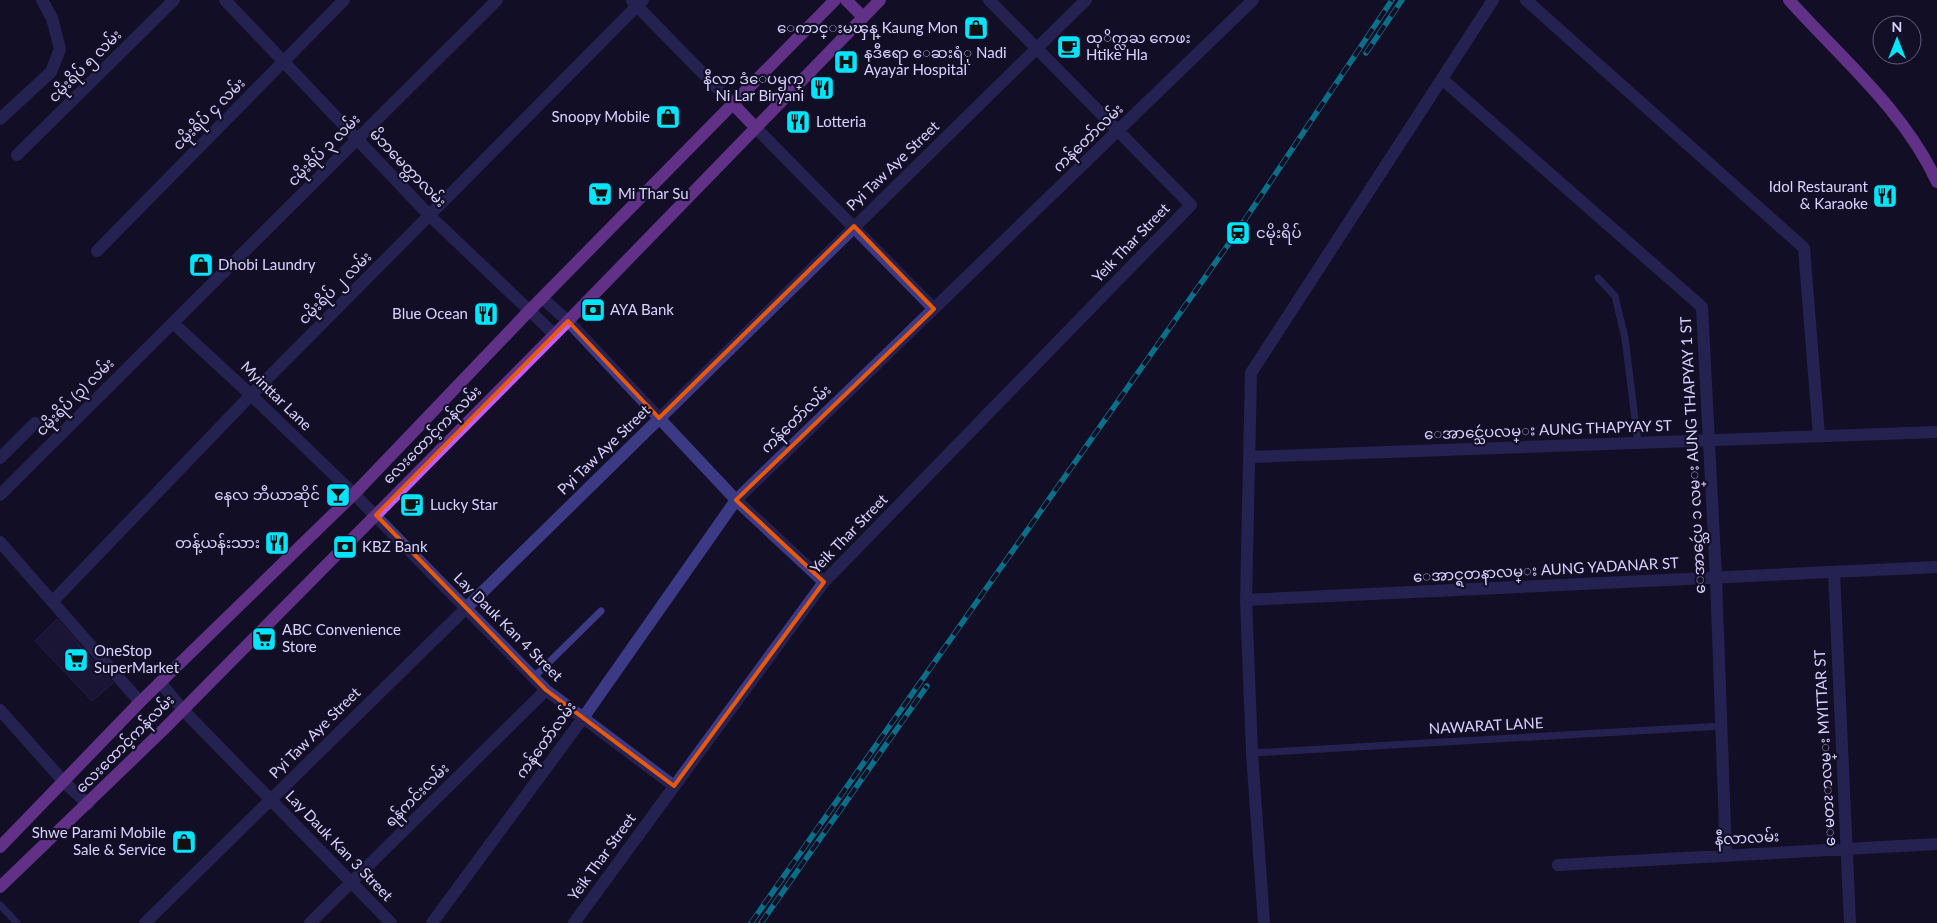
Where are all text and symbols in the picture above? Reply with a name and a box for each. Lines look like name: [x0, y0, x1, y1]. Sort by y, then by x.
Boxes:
shop icon: ေကာင္းမၾန္ Kaung Mon: [963, 15, 989, 41]
north arrow: [1872, 15, 1922, 65]
place label: ေကာင္းမၾန္ Kaung Mon: [777, 18, 958, 40]
text: N: [1892, 18, 1902, 35]
street label: ငမိုးရိပ် ၅ လမ်း: [44, 25, 127, 108]
place label: ထုိက္လႀ ကေဖး Htike Hla: [1086, 28, 1191, 63]
cafe icon: ထုိက္လႀ ကေဖး Htike Hla: [1056, 34, 1082, 60]
place label: နဒီဧရာ ေဆးရံု Nadi Ayayar Hospital: [864, 43, 1007, 78]
hospital icon: နဒီဧရာ ေဆးရံု Nadi Ayayar Hospital: [833, 49, 859, 75]
place label: နီလာ ဒံေပၝက္ Ni Lar Biryani: [703, 69, 804, 104]
street label: ငမိုးရိပ် ၄ လမ်း: [168, 73, 251, 156]
restaurant icon: နီလာ ဒံေပၝက္ Ni Lar Biryani: [809, 75, 835, 101]
street label: ကန်တော်လမ်း: [1048, 99, 1129, 178]
shop icon: Snoopy Mobile: [655, 104, 681, 130]
place label: Snoopy Mobile: [552, 107, 650, 125]
street label: ငမိုးရိပ် ၃ လမ်း: [283, 109, 366, 192]
restaurant icon: Lotteria: [785, 109, 811, 135]
place label: Lotteria: [816, 112, 866, 130]
street label: Pyi Taw Aye Street: [842, 116, 943, 214]
street label: မိဘမေတ္တာလမ်း: [364, 124, 451, 213]
place label: Idol Restaurant & Karaoke: [1769, 177, 1869, 212]
supermarket icon: Mi Thar Su: [587, 181, 613, 207]
restaurant icon: Idol Restaurant & Karaoke: [1872, 183, 1898, 209]
place label: Mi Thar Su: [618, 184, 689, 202]
street label: Yeik Thar Street: [1088, 198, 1173, 286]
station icon: ငမိုးရိပ်: [1225, 220, 1251, 246]
place label: ငမိုးရိပ်: [1256, 223, 1302, 245]
street label: ငမိုးရိပ် ၂ လမ်း: [294, 247, 377, 330]
shop icon: Dhobi Laundry: [188, 252, 214, 278]
place label: Dhobi Laundry: [218, 255, 316, 273]
bank icon: AYA Bank: [580, 297, 606, 323]
place label: AYA Bank: [610, 300, 674, 318]
restaurant icon: Blue Ocean: [473, 301, 499, 327]
place label: Blue Ocean: [392, 304, 468, 322]
street label: ေအာင္သေဴပ ၁ လမ္း AUNG THAPYAY 1 ST: [1676, 316, 1712, 594]
street label: ငမိုးရိပ် (၃) လမ်း: [32, 354, 120, 442]
street label: Myinttar Lane: [238, 357, 316, 434]
street label: ကန်တော်လမ်း: [756, 380, 837, 459]
street label: လေးထောင့်ကန်လမ်း: [378, 381, 487, 490]
street label: Pyi Taw Aye Street: [553, 400, 654, 498]
street label: ေအာင္သေဴပလမ္း AUNG THAPYAY ST: [1424, 416, 1673, 446]
bar icon: နေလ ဘီယာဆိုင်: [325, 482, 351, 508]
place label: နေလ ဘီယာဆိုင်: [214, 485, 320, 507]
street label: Yeik Thar Street: [806, 489, 891, 577]
cafe icon: Lucky Star: [399, 492, 425, 518]
place label: Lucky Star: [430, 495, 498, 513]
restaurant icon: တန့်ယန်းသား: [264, 530, 290, 556]
place label: တန့်ယန်းသား: [175, 533, 260, 555]
bank icon: KBZ Bank: [332, 534, 358, 560]
place label: KBZ Bank: [362, 537, 428, 555]
street label: ေအာင္ရတနာလမ္း AUNG YADANAR ST: [1413, 553, 1680, 589]
street label: Lay Dauk Kan 4 Street: [451, 568, 567, 685]
place label: ABC Convenience Store: [282, 620, 401, 655]
supermarket icon: ABC Convenience Store: [251, 626, 277, 652]
place label: OneStop SuperMarket: [94, 641, 180, 676]
supermarket icon: OneStop SuperMarket: [63, 647, 89, 673]
street label: ေမတၩာလမ္း MYITTAR ST: [1810, 649, 1841, 847]
street label: Pyi Taw Aye Street: [265, 683, 364, 782]
street label: လေးထောင့်ကန်လမ်း: [71, 690, 180, 799]
street label: ကန်တော်လမ်း: [511, 697, 582, 784]
street label: NAWARAT LANE: [1428, 713, 1544, 737]
street label: ရန်ကင်းလမ်း: [381, 759, 455, 833]
street label: Lay Dauk Kan 3 Street: [282, 786, 397, 905]
street label: Yeik Thar Street: [564, 809, 639, 903]
place label: Shwe Parami Mobile Sale & Service: [32, 823, 166, 858]
street label: နီလာလမ်း: [1714, 826, 1780, 852]
shop icon: Shwe Parami Mobile Sale & Service: [171, 829, 197, 855]

